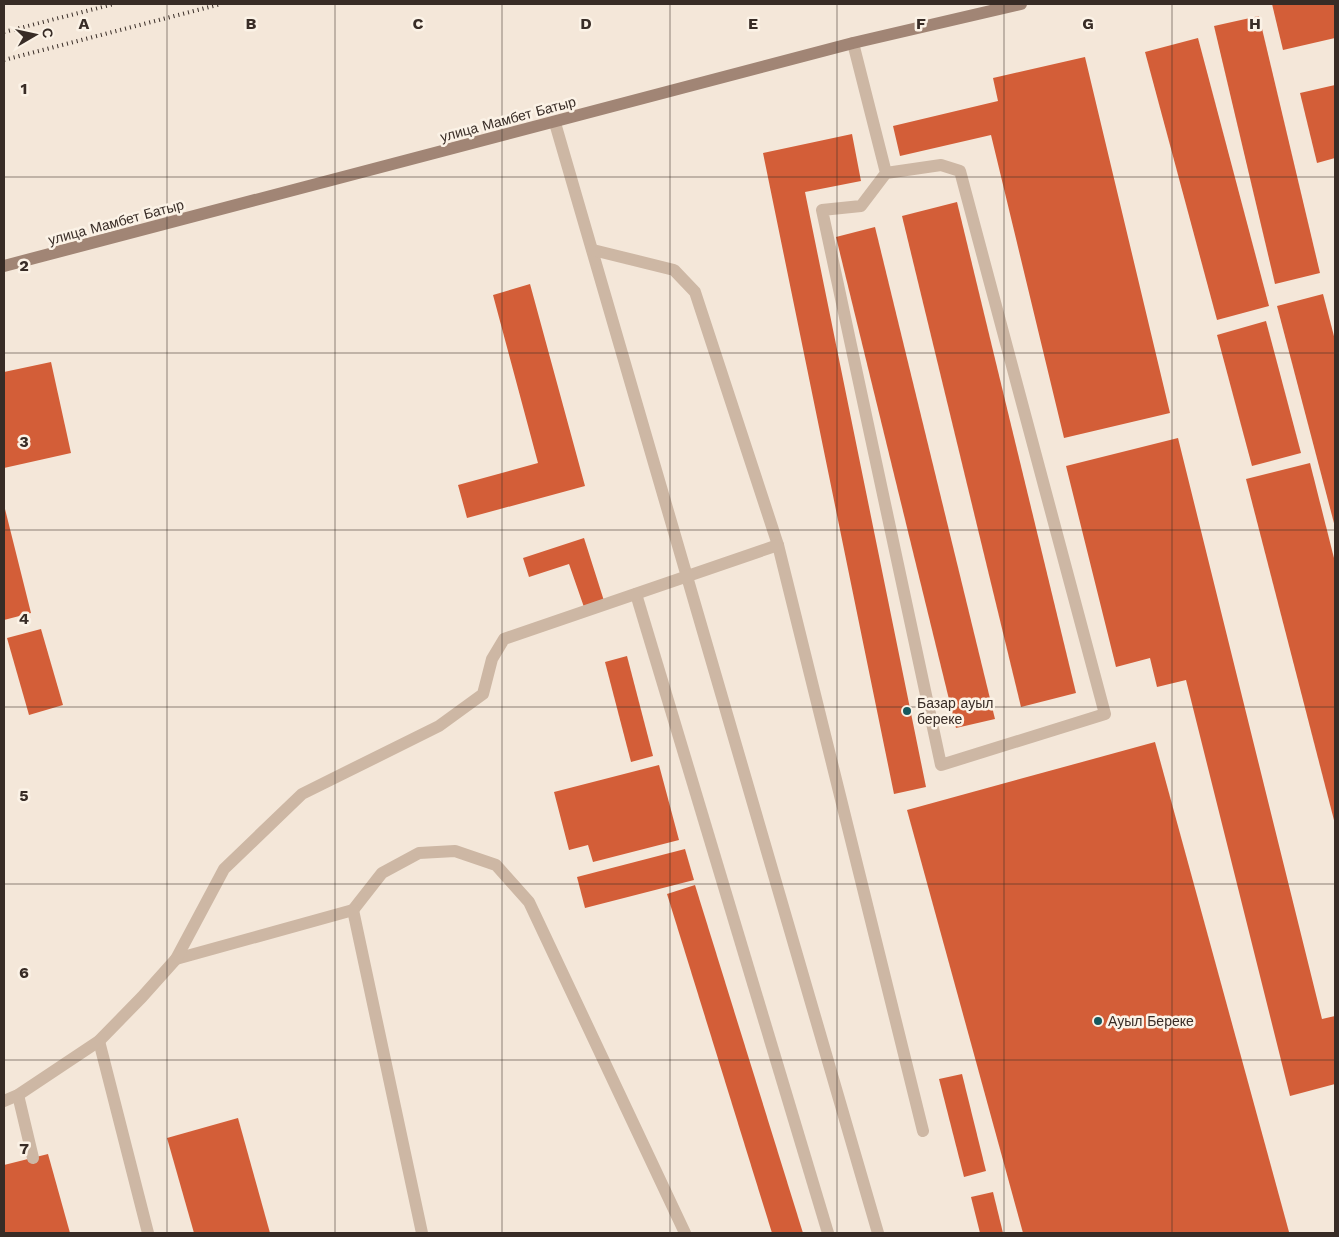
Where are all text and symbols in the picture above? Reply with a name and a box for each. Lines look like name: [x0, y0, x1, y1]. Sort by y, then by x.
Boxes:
north arrow: [10, 10, 60, 60]
text: A: [79, 14, 90, 33]
text: B: [246, 14, 257, 33]
text: C: [413, 14, 424, 33]
text: D: [580, 14, 592, 33]
text: E: [748, 14, 758, 33]
text: F: [916, 14, 926, 33]
text: G: [1082, 14, 1094, 33]
text: H: [1249, 14, 1261, 33]
text: С: [39, 27, 57, 39]
text: 1: [21, 79, 27, 98]
street label: улица Мамбет Батыр: [438, 93, 578, 145]
street label: улица Мамбет Батыр: [46, 196, 186, 248]
text: 2: [19, 256, 29, 275]
text: 3: [19, 432, 29, 451]
text: 4: [19, 609, 29, 628]
place label: Базар ауыл береке: [917, 695, 993, 727]
marker: Базар ауыл береке: [901, 705, 913, 717]
text: 5: [19, 786, 29, 805]
text: 6: [19, 963, 29, 982]
place label: Ауыл Береке: [1108, 1013, 1194, 1029]
marker: Ауыл Береке: [1092, 1015, 1104, 1027]
text: 7: [19, 1139, 29, 1158]

